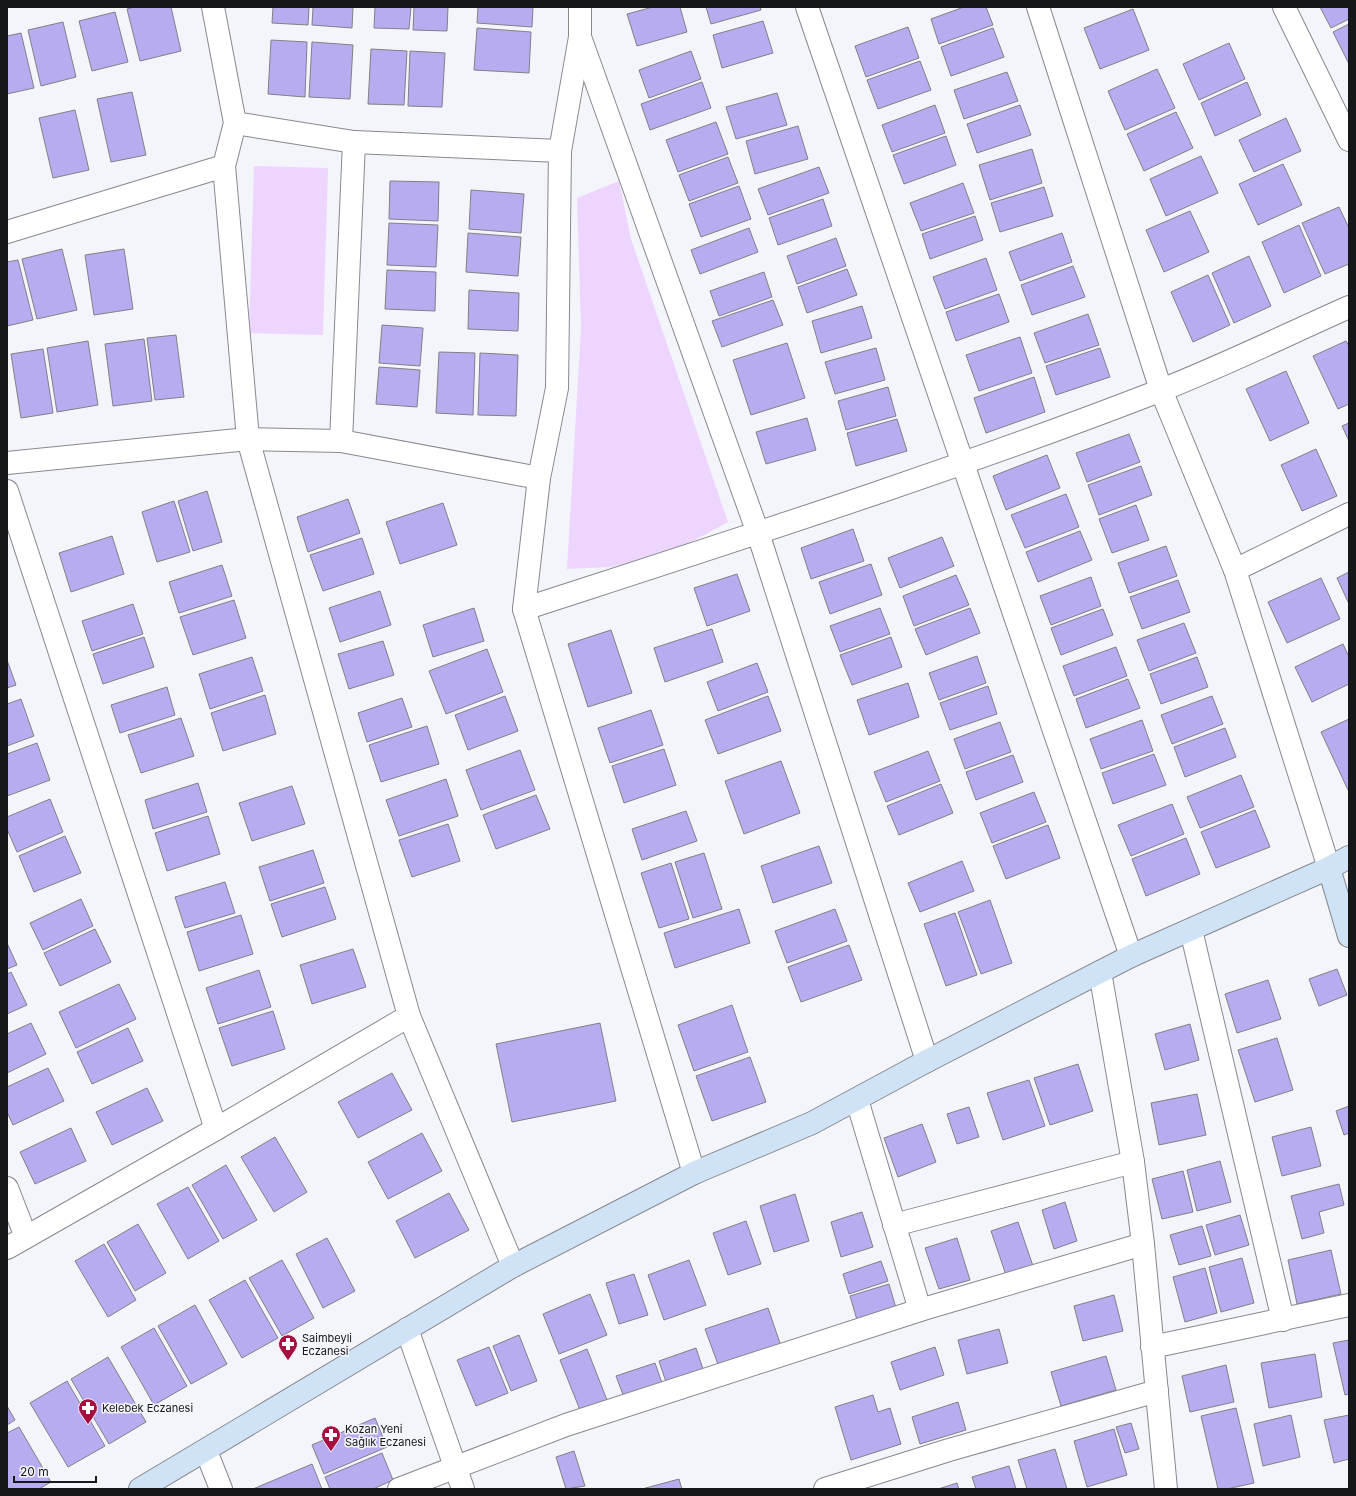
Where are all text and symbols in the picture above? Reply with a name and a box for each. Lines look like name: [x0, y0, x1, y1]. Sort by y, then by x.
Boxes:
place label: Saimbeyli Eczanesi: [302, 1331, 352, 1358]
pharmacy icon: Saimbeyli Eczanesi: [277, 1333, 299, 1361]
pharmacy icon: Kelebek Eczanesi: [77, 1397, 99, 1425]
place label: Kelebek Eczanesi: [102, 1401, 193, 1415]
place label: Kozan Yeni Sağlık Eczanesi: [345, 1422, 426, 1449]
pharmacy icon: Kozan Yeni Sağlık Eczanesi: [320, 1424, 342, 1452]
scale bar: [14, 1458, 96, 1484]
text: 20 m: [20, 1464, 49, 1479]

